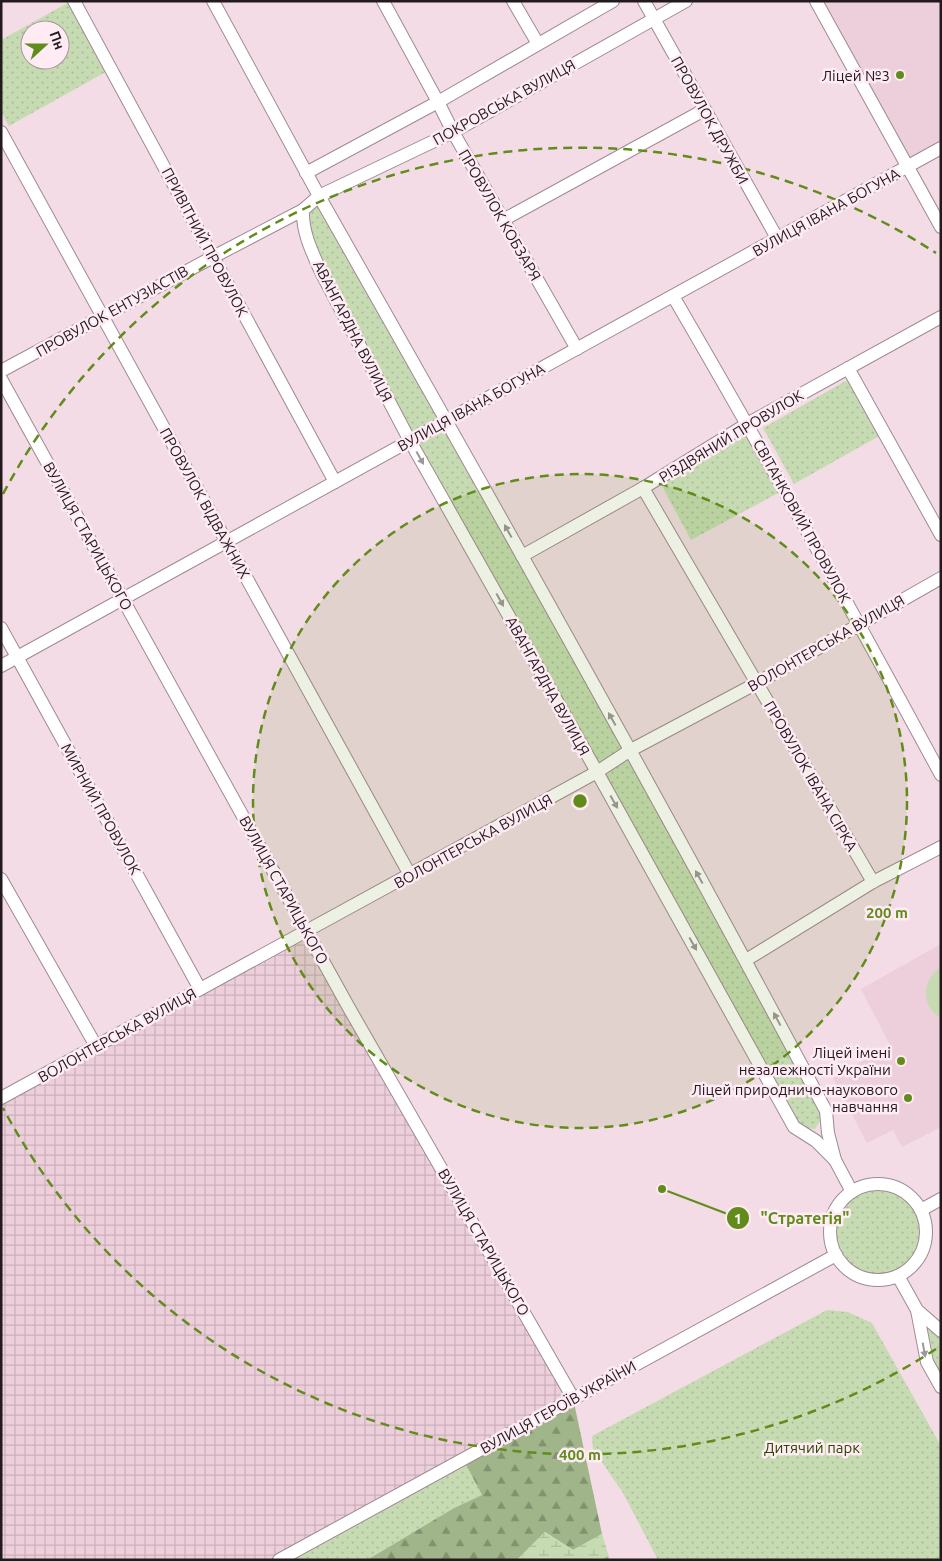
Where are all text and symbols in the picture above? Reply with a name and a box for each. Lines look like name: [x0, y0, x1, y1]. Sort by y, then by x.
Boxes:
north arrow: [20, 20, 70, 70]
text: Пн: [46, 29, 68, 52]
street label: ПРОВУЛОК ДРУЖБИ: [668, 53, 752, 187]
street label: ПОКРОВСЬКА ВУЛИЦЯ: [430, 56, 578, 148]
place label: Ліцей №3: [822, 67, 890, 84]
marker: Ліцей №3: [894, 69, 906, 81]
street label: ПРОВУЛОК КОБЗАРЯ: [455, 146, 545, 284]
street label: ВУЛИЦЯ ІВАНА БОГУНА: [750, 164, 903, 260]
street label: ПРИВІТНИЙ ПРОВУЛОК: [158, 165, 252, 319]
street label: АВАНГАРДНА ВУЛИЦЯ: [310, 258, 396, 404]
street label: ПРОВУЛОК ЕНТУЗІАСТІВ: [33, 262, 191, 360]
street label: ВУЛИЦЯ ІВАНА БОГУНА: [395, 359, 548, 455]
street label: РІЗДВЯНИЙ ПРОВУЛОК: [656, 386, 806, 486]
street label: ПРОВУЛОК ВІДВАЖНИХ: [157, 425, 253, 581]
street label: СВІТАНКОВИЙ ПРОВУЛОК: [750, 436, 854, 606]
one-way arrow: [415, 452, 424, 465]
street label: ВУЛИЦЯ СТАРИЦЬКОГО: [40, 459, 136, 613]
one-way arrow: [504, 524, 512, 538]
street label: ВОЛОНТЕРСЬКА ВУЛИЦЯ: [745, 591, 907, 695]
one-way arrow: [495, 593, 504, 606]
street label: АВАНГАРДНА ВУЛИЦЯ: [503, 614, 593, 758]
street label: ПРОВУЛОК ІВАНА СІРКА: [761, 698, 861, 854]
one-way arrow: [608, 712, 616, 727]
street label: МИРНИЙ ПРОВУЛОК: [58, 741, 144, 877]
street label: ВОЛОНТЕРСЬКА ВУЛИЦЯ: [391, 790, 555, 892]
centre of rings: [571, 792, 589, 810]
one-way arrow: [610, 795, 618, 810]
street label: ВУЛИЦЯ СТАРИЦЬКОГО: [236, 813, 332, 967]
one-way arrow: [695, 870, 704, 883]
text: 200 m: [866, 904, 908, 921]
one-way arrow: [688, 938, 697, 951]
street label: ВОЛОНТЕРСЬКА ВУЛИЦЯ: [35, 984, 199, 1086]
one-way arrow: [773, 1012, 781, 1027]
place label: Ліцей імені незалежності України: [739, 1044, 891, 1078]
marker: Ліцей імені незалежності України: [895, 1055, 907, 1067]
place label: Ліцей природничо-наукового навчання: [691, 1081, 898, 1115]
marker: Ліцей природничо-наукового навчання: [902, 1092, 914, 1104]
street label: ВУЛИЦЯ СТАРИЦЬКОГО: [435, 1166, 533, 1318]
callout: "Стратегія": [726, 1203, 860, 1234]
text: "Стратегія": [761, 1209, 849, 1227]
text: 1: [734, 1210, 742, 1227]
one-way arrow: [921, 1342, 929, 1358]
street label: ВУЛИЦЯ ГЕРОЇВ УКРАЇНИ: [477, 1357, 639, 1457]
park label: Дитячий парк: [764, 1439, 860, 1456]
text: 400 m: [559, 1446, 601, 1463]

